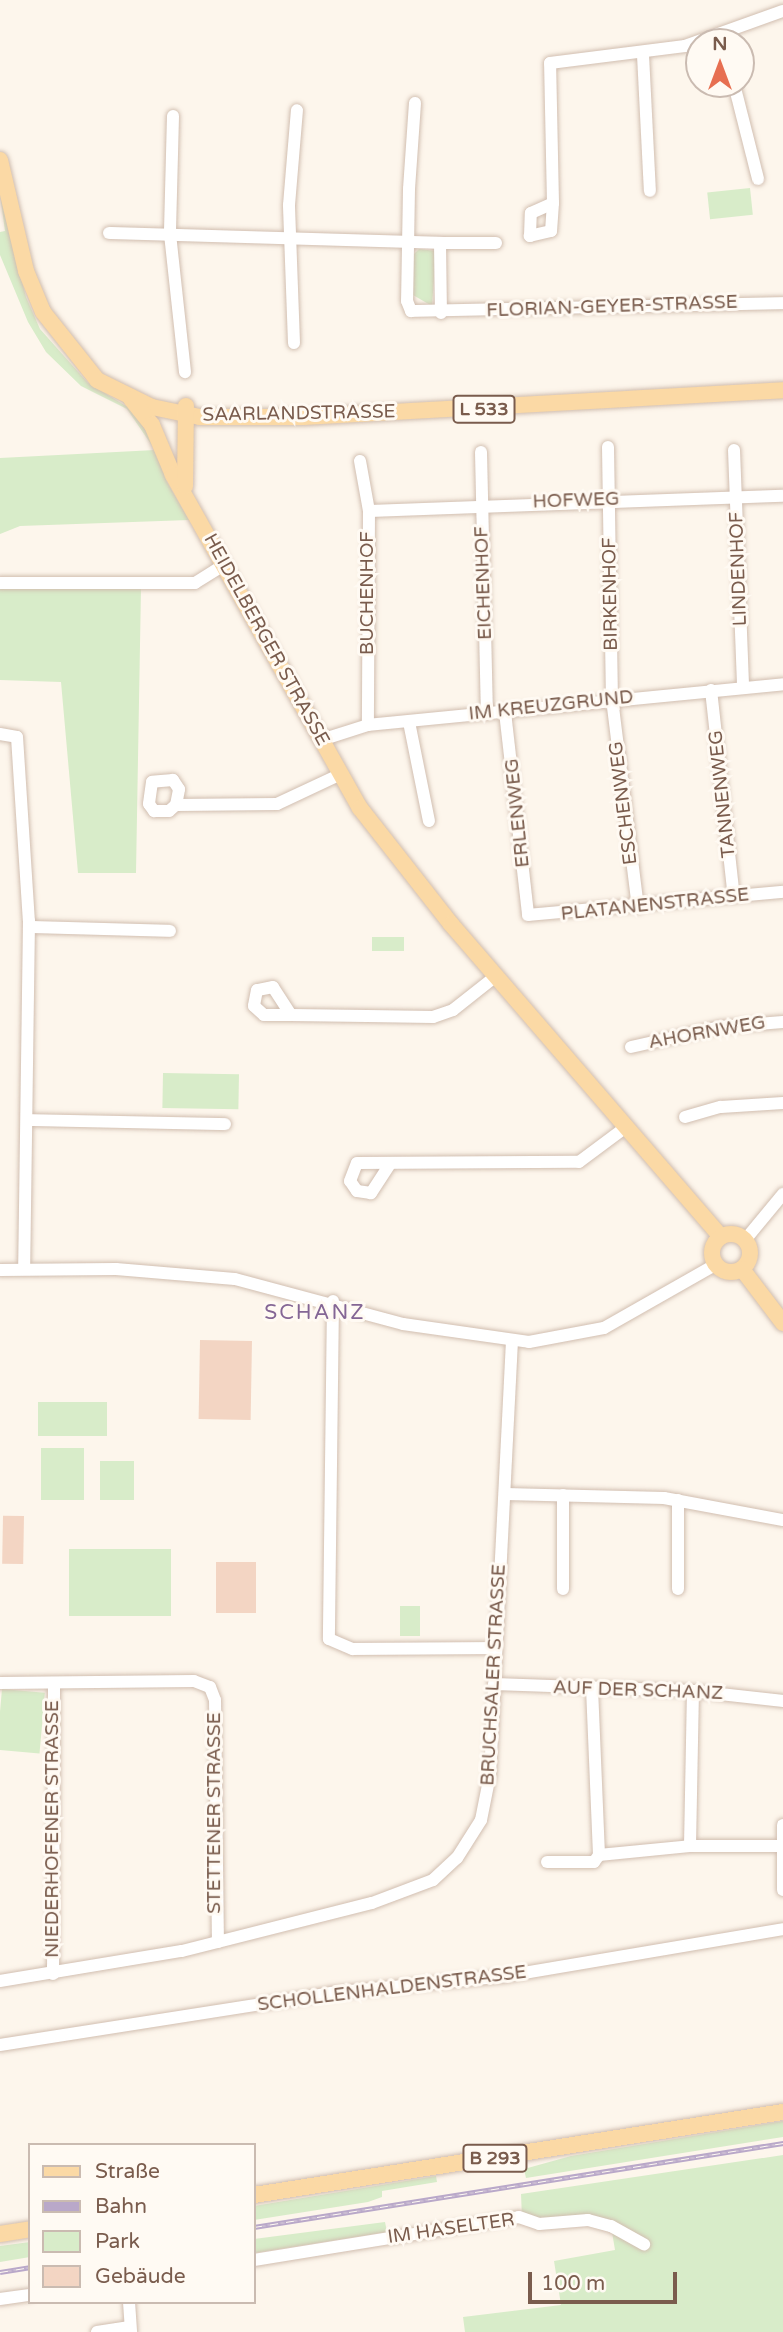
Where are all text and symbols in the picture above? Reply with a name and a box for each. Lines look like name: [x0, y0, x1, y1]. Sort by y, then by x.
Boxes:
north arrow: [685, 28, 755, 98]
text: N: [712, 33, 728, 55]
street label: FLORIAN-GEYER-STRASSE: [486, 291, 738, 323]
road number: L 533: [452, 394, 516, 424]
street label: SAARLANDSTRASSE: [202, 401, 396, 427]
street label: HOFWEG: [532, 488, 620, 514]
street label: LINDENHOF: [726, 511, 752, 627]
street label: EICHENHOF: [471, 526, 497, 640]
street label: HEIDELBERGER STRASSE: [198, 530, 334, 750]
street label: BUCHENHOF: [357, 531, 379, 655]
street label: BIRKENHOF: [599, 537, 623, 651]
street label: IM KREUZGRUND: [468, 686, 634, 726]
street label: TANNENWEG: [705, 729, 741, 859]
street label: ESCHENWEG: [605, 740, 643, 866]
street label: ERLENWEG: [501, 757, 535, 869]
street label: PLATANENSTRASSE: [560, 884, 750, 926]
street label: AHORNWEG: [647, 1012, 767, 1054]
district label: SCHANZ: [265, 1300, 365, 1326]
street label: BRUCHSALER STRASSE: [477, 1564, 511, 1786]
street label: AUF DER SCHANZ: [552, 1677, 724, 1705]
street label: NIEDERHOFENER STRASSE: [42, 1700, 64, 1958]
street label: STETTENER STRASSE: [204, 1712, 226, 1914]
street label: SCHOLLENHALDENSTRASSE: [256, 1961, 528, 2017]
legend: [28, 2143, 256, 2304]
road number: B 293: [462, 2144, 528, 2172]
text: Straße: [95, 2159, 160, 2184]
text: Bahn: [95, 2194, 147, 2219]
street label: IM HASELTER: [386, 2209, 516, 2249]
text: Park: [95, 2229, 140, 2254]
scale bar: [531, 2258, 680, 2302]
text: Gebäude: [95, 2264, 186, 2289]
text: 100 m: [541, 2271, 605, 2296]

